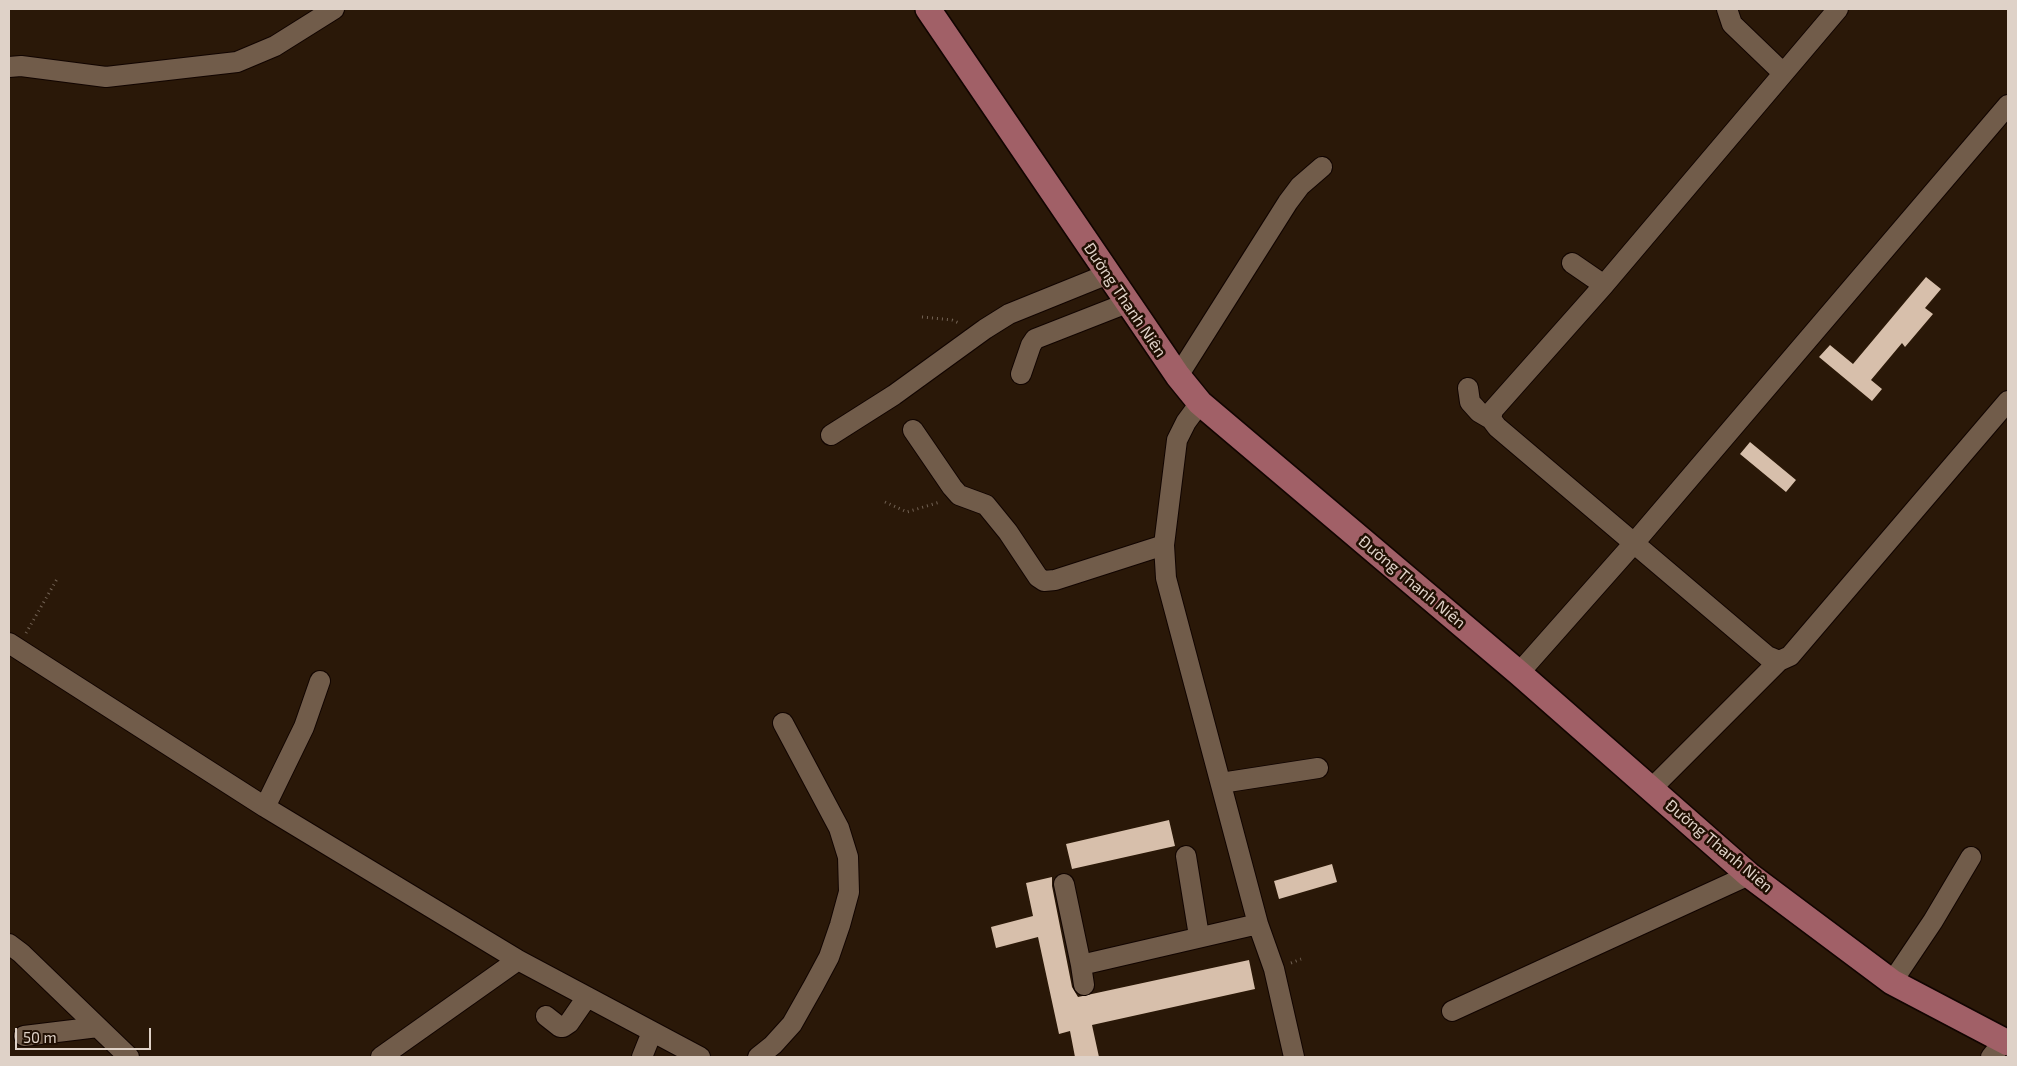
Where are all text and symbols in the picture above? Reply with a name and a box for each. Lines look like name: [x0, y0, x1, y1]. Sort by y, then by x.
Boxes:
street label: Đường Thanh Niên: [1080, 239, 1170, 361]
street label: Đường Thanh Niên: [1355, 532, 1469, 632]
street label: Đường Thanh Niên: [1662, 796, 1776, 896]
scale bar: [18, 1018, 154, 1050]
text: 50 m: [23, 1028, 57, 1046]

